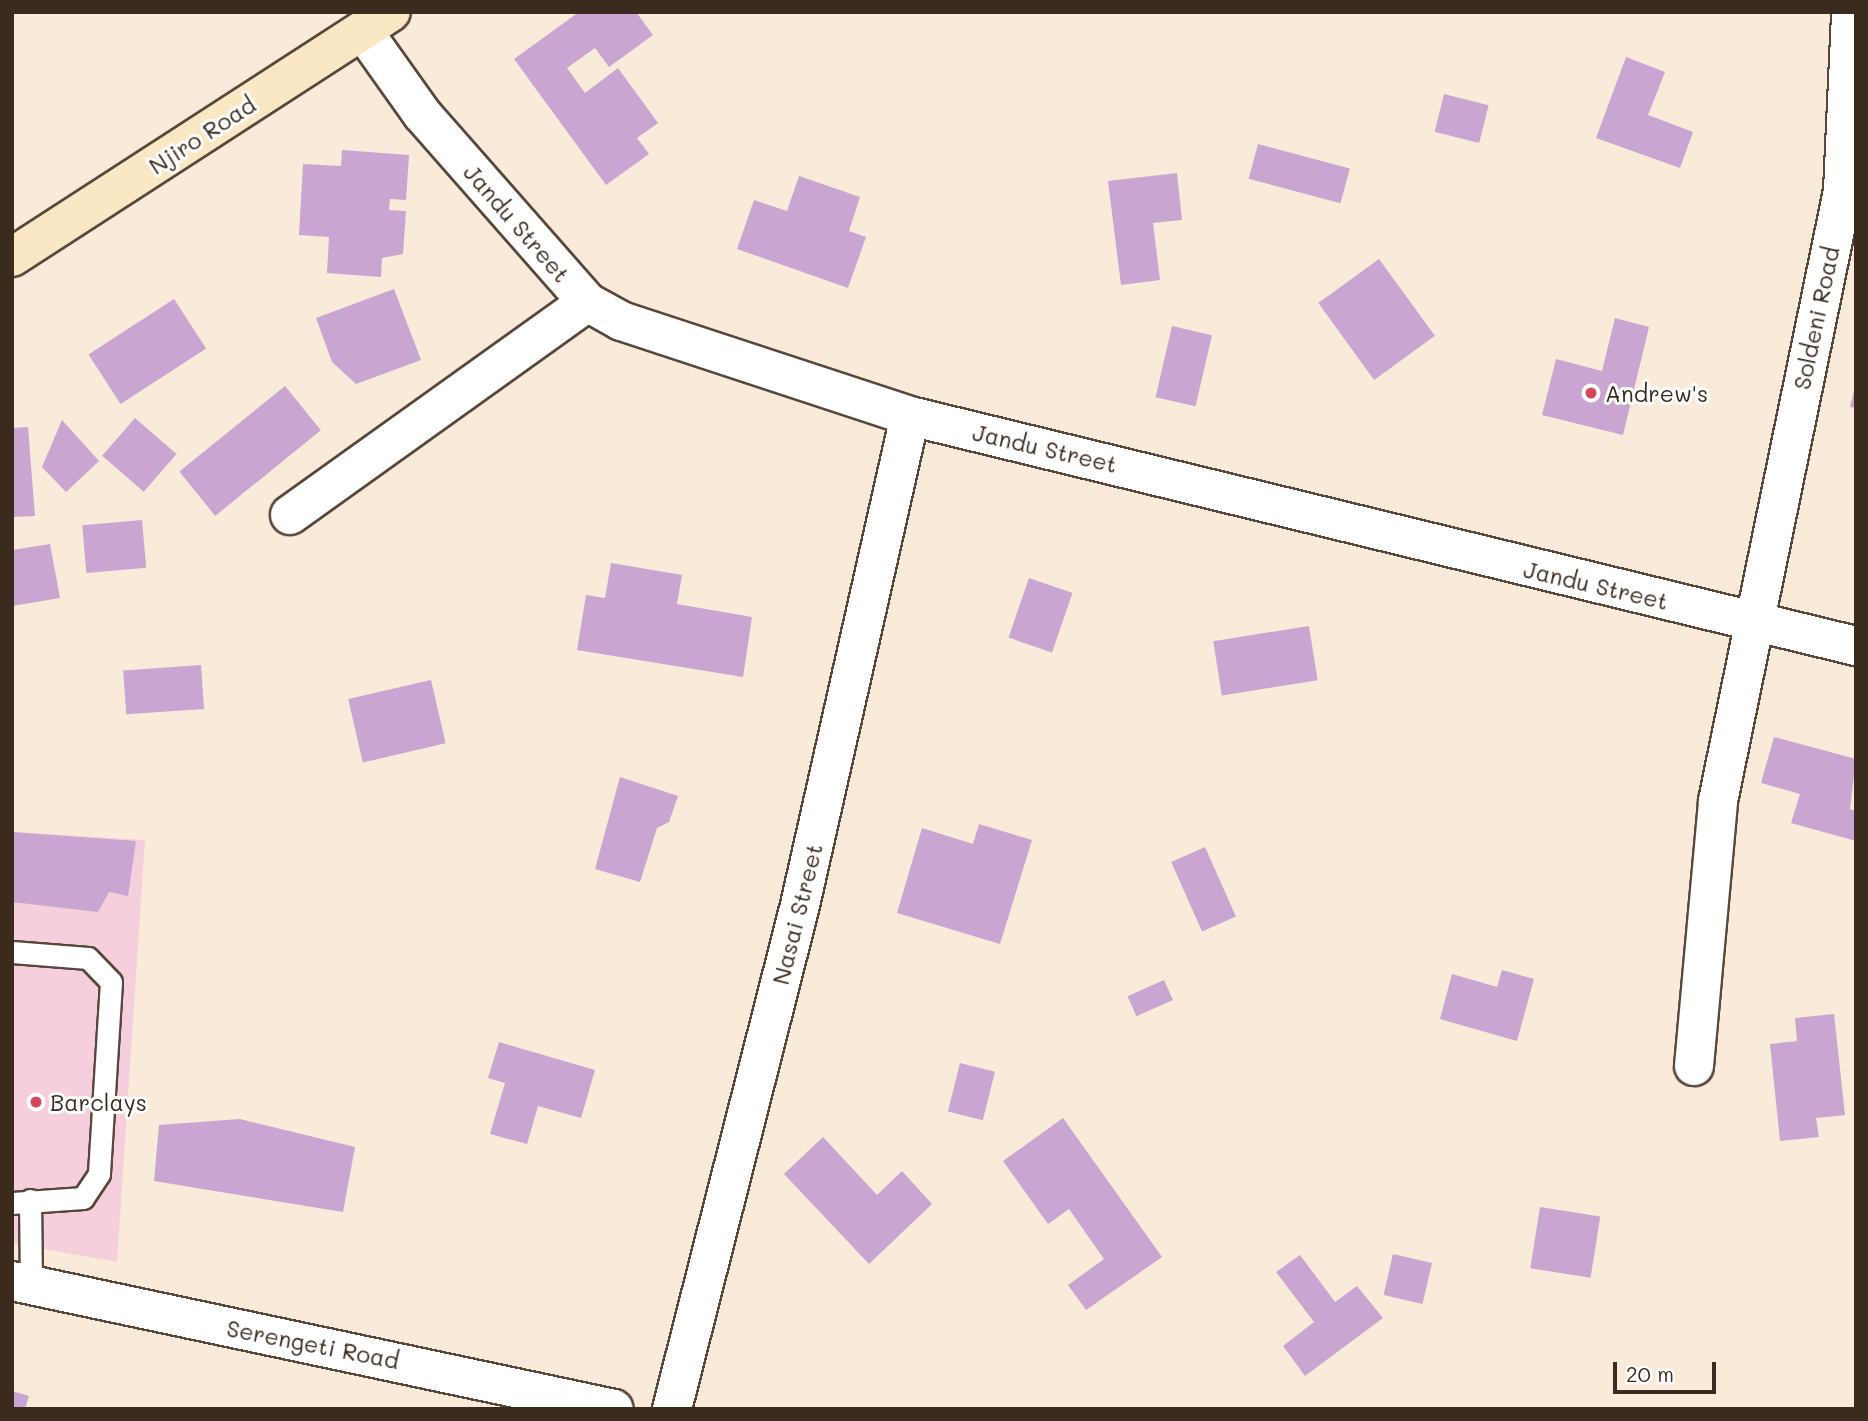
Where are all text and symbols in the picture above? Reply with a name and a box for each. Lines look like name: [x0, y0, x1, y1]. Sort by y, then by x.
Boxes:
street label: Njiro Road: [144, 90, 260, 180]
street label: Jandu Street: [458, 158, 576, 288]
street label: Soldeni Road: [1787, 244, 1845, 392]
place label: Andrew's: [1605, 379, 1708, 407]
marker: Andrew's: [1583, 385, 1599, 401]
street label: Jandu Street: [970, 418, 1120, 478]
street label: Jandu Street: [1521, 555, 1671, 615]
street label: Nasai Street: [766, 841, 828, 987]
place label: Barclays: [50, 1088, 147, 1116]
marker: Barclays: [28, 1094, 44, 1110]
street label: Serengeti Road: [224, 1314, 402, 1374]
scale bar: [1616, 1348, 1719, 1392]
text: 20 m: [1626, 1360, 1674, 1387]

